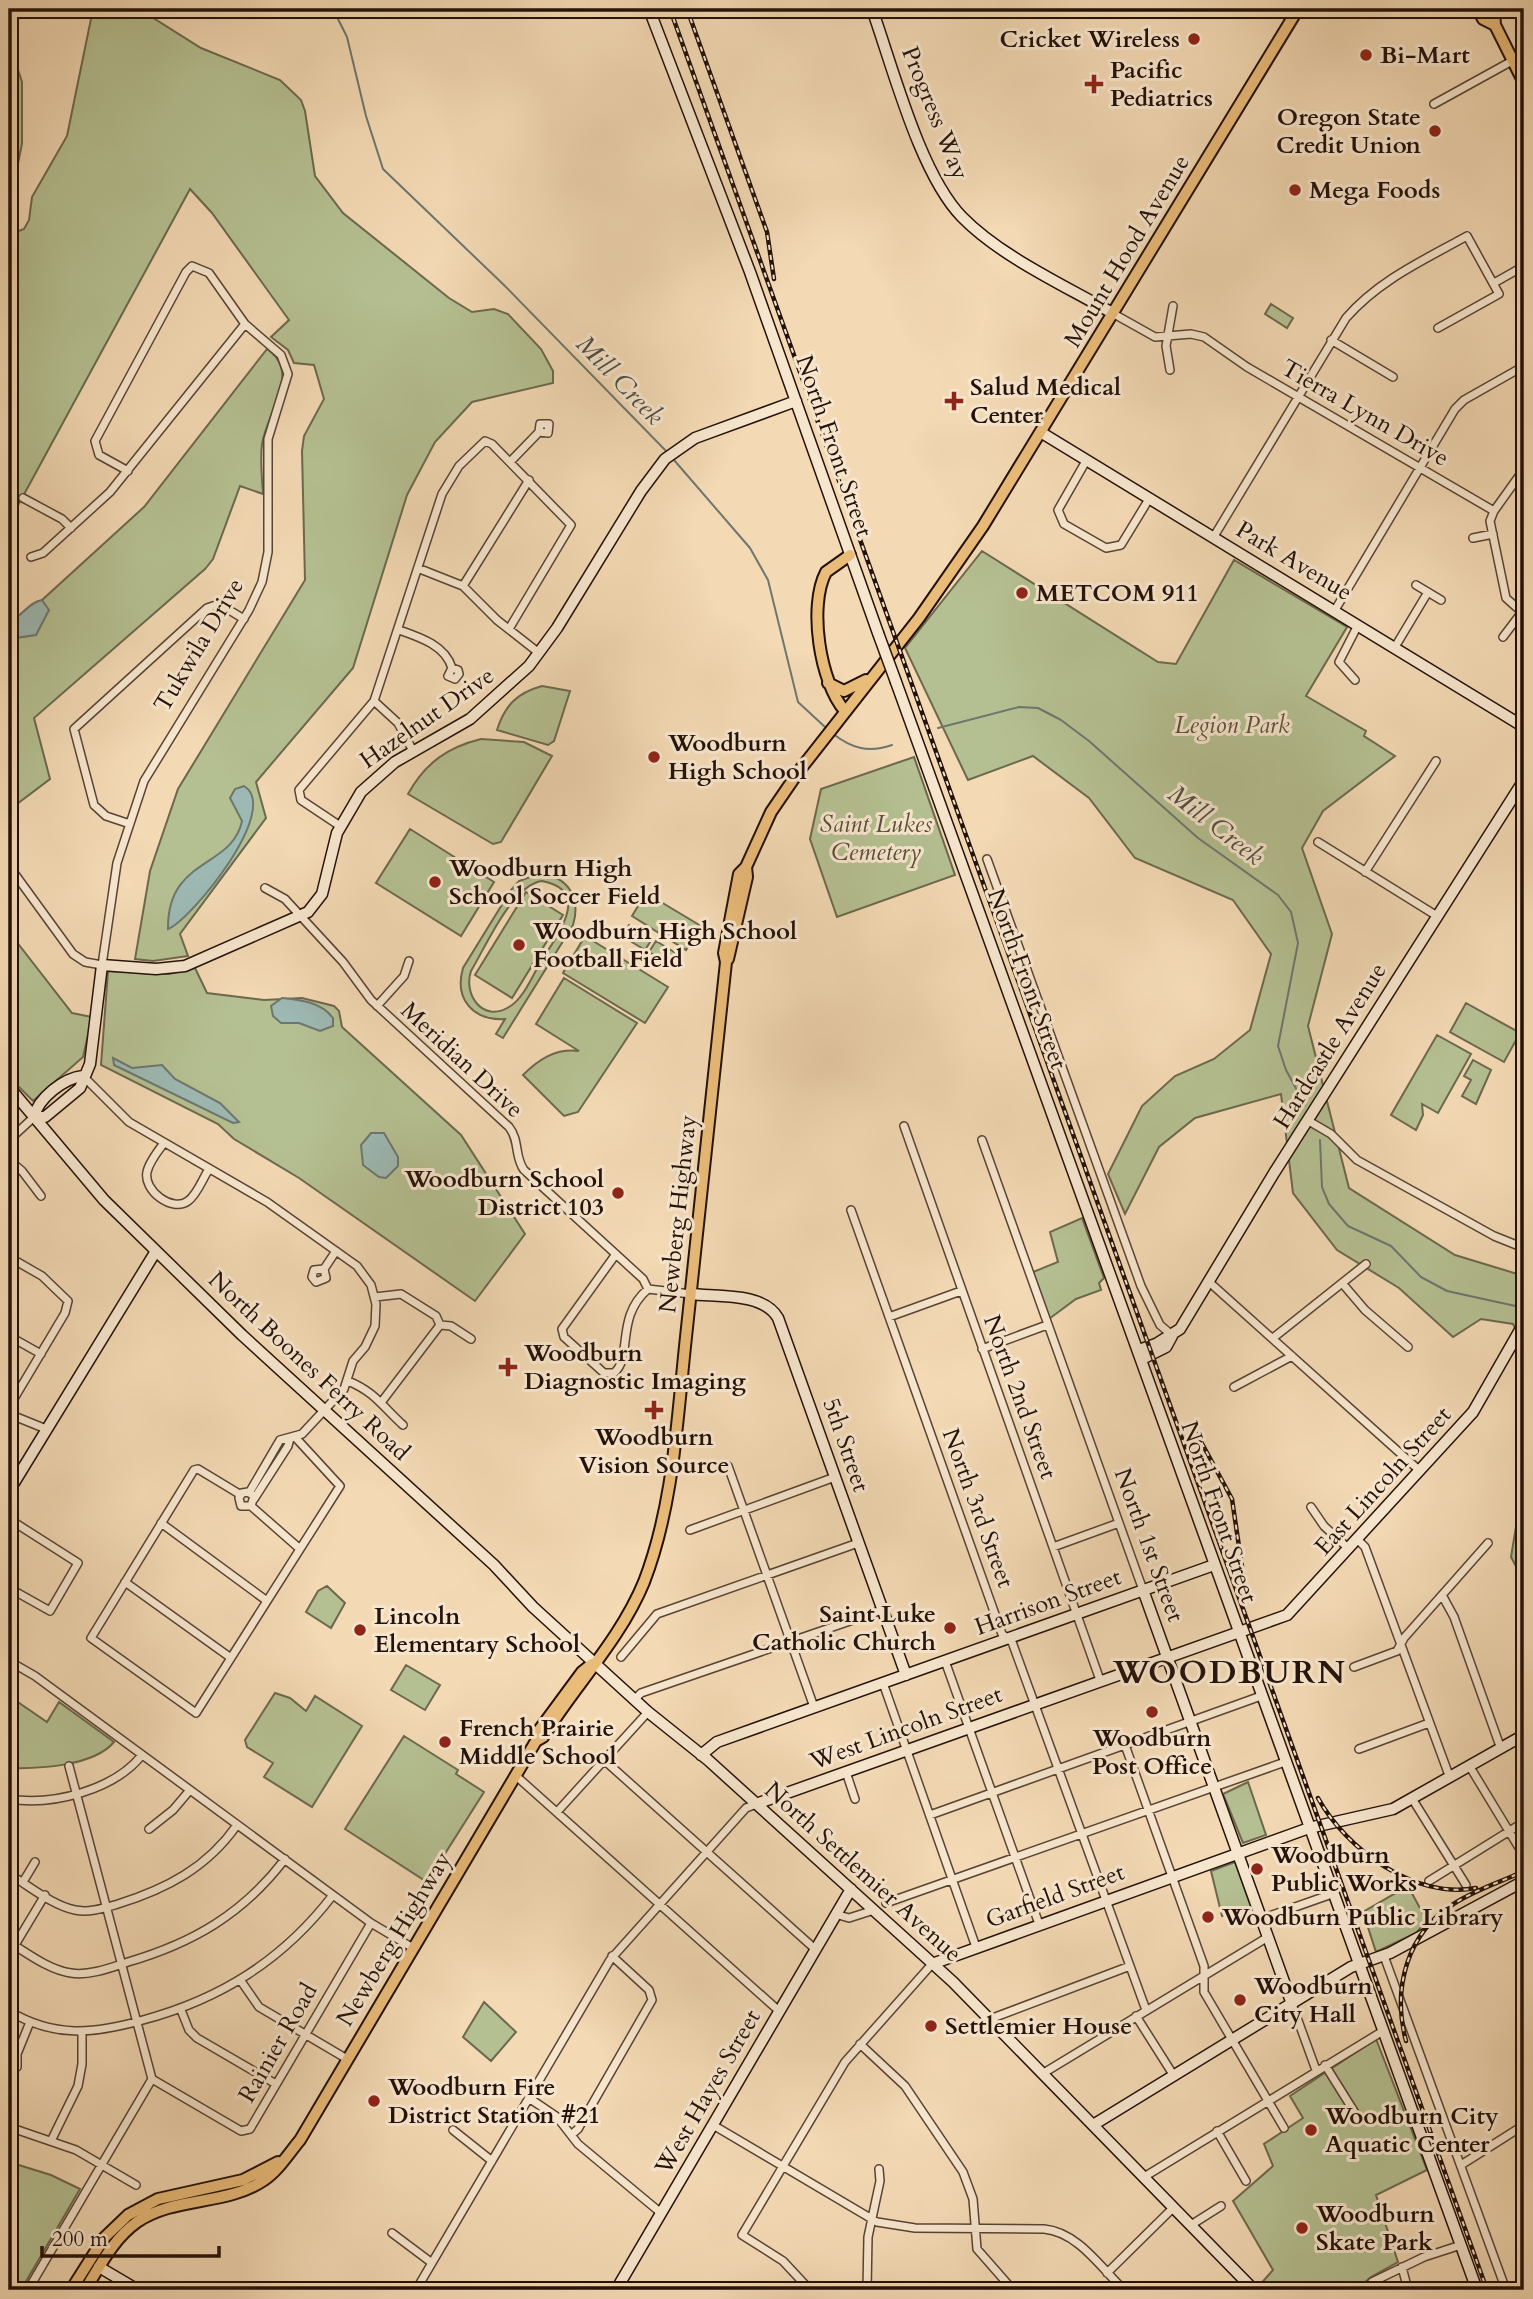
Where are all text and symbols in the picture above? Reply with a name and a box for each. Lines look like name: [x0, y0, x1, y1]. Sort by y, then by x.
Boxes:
place label: Cricket Wireless: [999, 23, 1180, 56]
marker: Cricket Wireless: [1186, 31, 1202, 47]
place label: Bi-Mart: [1380, 39, 1470, 72]
street label: Progress Way: [893, 41, 977, 185]
marker: Bi-Mart: [1358, 47, 1374, 63]
place label: Pacific Pediatrics: [1110, 54, 1213, 115]
marker: Pacific Pediatrics: [1084, 74, 1104, 94]
place label: Oregon State Credit Union: [1276, 101, 1422, 162]
marker: Oregon State Credit Union: [1427, 123, 1443, 139]
street label: Mount Hood Avenue: [1056, 148, 1198, 354]
place label: Mega Foods: [1309, 174, 1440, 207]
marker: Mega Foods: [1287, 182, 1303, 198]
water label: Mill Creek: [568, 327, 672, 433]
street label: North Front Street: [787, 351, 881, 542]
street label: Tierra Lynn Drive: [1275, 352, 1455, 474]
place label: Salud Medical Center: [970, 371, 1121, 432]
marker: Salud Medical Center: [944, 391, 964, 411]
street label: Park Avenue: [1230, 513, 1358, 609]
street label: Tukwila Drive: [146, 572, 252, 718]
place label: METCOM 911: [1036, 577, 1199, 610]
marker: METCOM 911: [1014, 585, 1030, 601]
street label: Hazelnut Drive: [353, 659, 501, 777]
park label: Legion Park: [1174, 709, 1290, 742]
place label: Woodburn High School: [667, 727, 807, 788]
marker: Woodburn High School: [646, 749, 662, 765]
water label: Mill Creek: [1161, 776, 1271, 874]
park label: Saint Lukes Cemetery: [820, 808, 932, 869]
place label: Woodburn High School Soccer Field: [448, 852, 661, 913]
marker: Woodburn High School Soccer Field: [427, 874, 443, 890]
street label: North Front Street: [979, 884, 1075, 1074]
place label: Woodburn High School Football Field: [532, 915, 797, 976]
marker: Woodburn High School Football Field: [511, 937, 527, 953]
street label: Hardcastle Avenue: [1266, 957, 1394, 1135]
street label: Meridian Drive: [393, 994, 531, 1126]
street label: Newberg Highway: [651, 1113, 705, 1315]
place label: Woodburn School District 103: [403, 1163, 604, 1224]
marker: Woodburn School District 103: [610, 1185, 626, 1201]
street label: North Boones Ferry Road: [201, 1264, 417, 1468]
street label: North 2nd Street: [975, 1310, 1065, 1484]
place label: Woodburn Diagnostic Imaging: [523, 1337, 747, 1398]
marker: Woodburn Diagnostic Imaging: [498, 1357, 518, 1377]
street label: 5th Street: [815, 1394, 878, 1497]
street label: East Lincoln Street: [1307, 1399, 1459, 1563]
marker: Woodburn Vision Source: [644, 1400, 664, 1420]
street label: North Front Street: [1172, 1417, 1266, 1608]
place label: Woodburn Vision Source: [579, 1421, 729, 1482]
street label: North 3rd Street: [934, 1424, 1022, 1593]
street label: North 1st Street: [1106, 1463, 1192, 1627]
street label: Harrison Street: [970, 1560, 1126, 1644]
place label: Saint Luke Catholic Church: [752, 1598, 936, 1659]
place label: Lincoln Elementary School: [374, 1600, 580, 1661]
marker: Saint Luke Catholic Church: [942, 1620, 958, 1636]
marker: Lincoln Elementary School: [352, 1622, 368, 1638]
district label: WOODBURN: [1112, 1651, 1347, 1695]
street label: West Lincoln Street: [804, 1678, 1007, 1778]
marker: Woodburn Post Office: [1144, 1704, 1160, 1720]
place label: French Prairie Middle School: [459, 1712, 617, 1773]
place label: Woodburn Post Office: [1092, 1722, 1212, 1783]
marker: French Prairie Middle School: [437, 1734, 453, 1750]
street label: North Settlemier Avenue: [757, 1774, 969, 1970]
place label: Woodburn Public Works: [1270, 1839, 1417, 1900]
street label: Newberg Highway: [329, 1845, 459, 2033]
street label: Garfield Street: [981, 1855, 1129, 1936]
marker: Woodburn Public Works: [1249, 1861, 1265, 1877]
place label: Woodburn Public Library: [1221, 1901, 1504, 1934]
marker: Woodburn Public Library: [1200, 1909, 1216, 1925]
place label: Woodburn City Hall: [1253, 1970, 1373, 2031]
street label: Rainier Road: [230, 1977, 326, 2109]
marker: Woodburn City Hall: [1232, 1992, 1248, 2008]
street label: West Hayes Street: [647, 2003, 769, 2182]
place label: Settlemier House: [945, 2010, 1132, 2043]
marker: Settlemier House: [923, 2018, 939, 2034]
place label: Woodburn Fire District Station #21: [387, 2071, 600, 2132]
marker: Woodburn Fire District Station #21: [366, 2093, 382, 2109]
place label: Woodburn City Aquatic Center: [1324, 2100, 1499, 2161]
marker: Woodburn City Aquatic Center: [1303, 2122, 1319, 2138]
place label: Woodburn Skate Park: [1315, 2198, 1435, 2259]
scale bar: [42, 2215, 219, 2259]
marker: Woodburn Skate Park: [1294, 2220, 1310, 2236]
text: 200 m: [52, 2225, 108, 2254]

